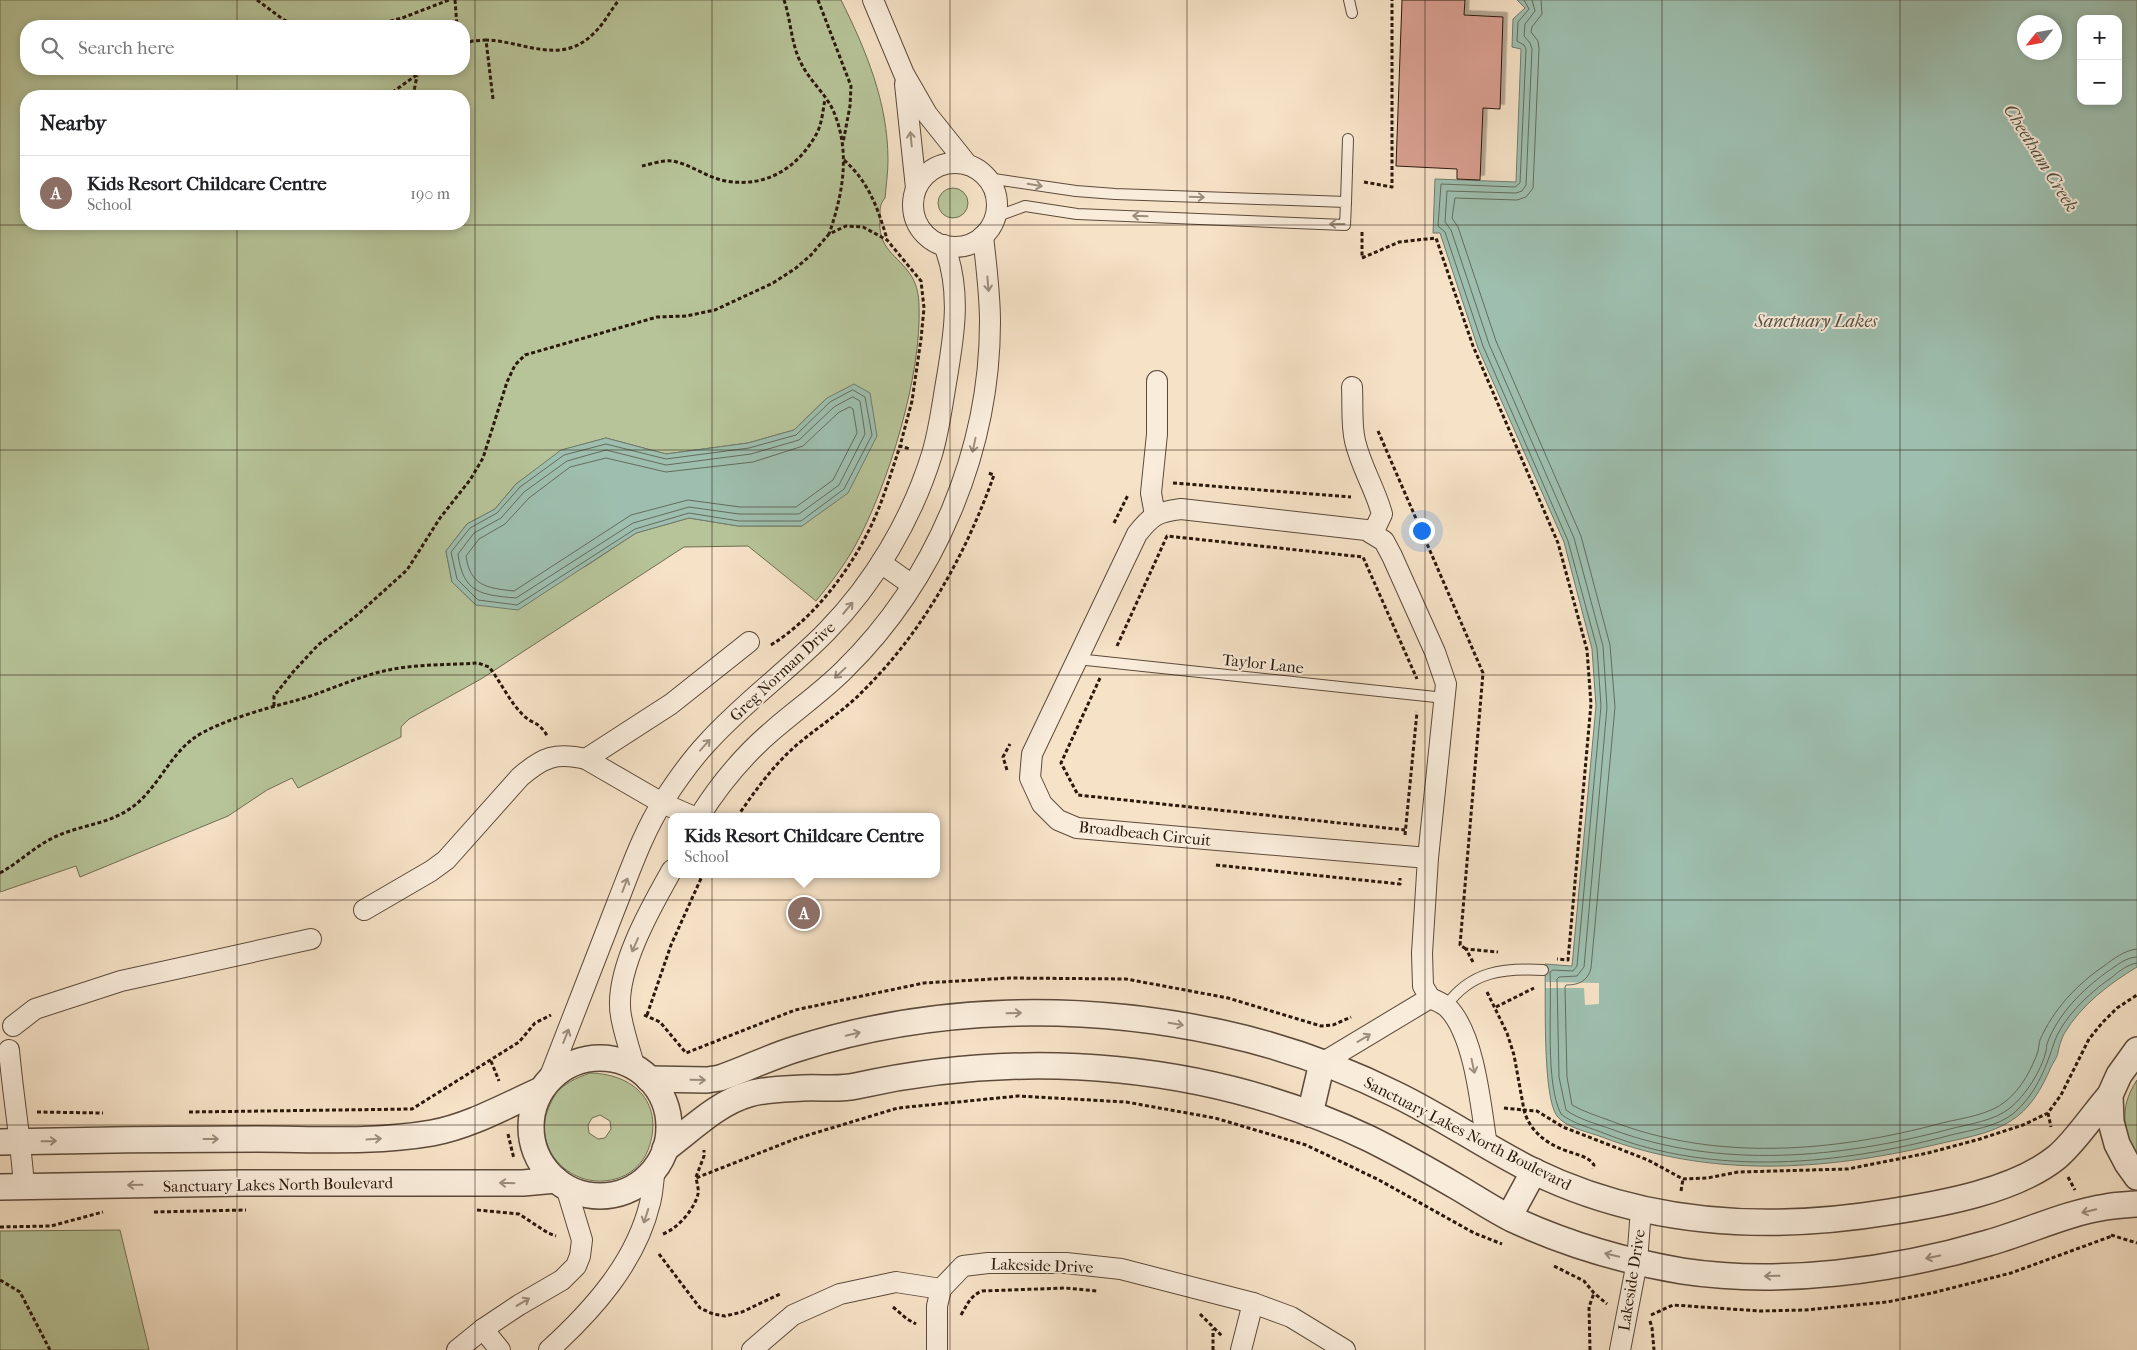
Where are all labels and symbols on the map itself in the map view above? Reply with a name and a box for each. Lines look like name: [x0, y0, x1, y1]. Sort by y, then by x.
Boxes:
north arrow: [2017, 15, 2062, 60]
water label: Cheetham Creek: [1999, 101, 2082, 216]
one-way arrow: [906, 131, 916, 147]
one-way arrow: [1027, 181, 1043, 191]
one-way arrow: [1189, 192, 1205, 201]
one-way arrow: [1132, 212, 1148, 221]
one-way arrow: [1329, 220, 1345, 229]
one-way arrow: [983, 276, 993, 292]
water label: Sanctuary Lakes: [1754, 311, 1878, 332]
one-way arrow: [969, 437, 978, 453]
your location: [1409, 518, 1435, 544]
one-way arrow: [842, 602, 853, 615]
street label: Greg Norman Drive: [726, 618, 839, 725]
street label: Taylor Lane: [1221, 650, 1305, 677]
one-way arrow: [834, 667, 847, 679]
one-way arrow: [700, 738, 711, 751]
street label: Broadbeach Circuit: [1078, 817, 1212, 850]
one-way arrow: [621, 877, 630, 893]
pin: A: [788, 894, 820, 932]
one-way arrow: [630, 937, 640, 952]
one-way arrow: [1006, 1008, 1022, 1018]
one-way arrow: [1167, 1020, 1183, 1030]
one-way arrow: [562, 1029, 571, 1044]
one-way arrow: [844, 1029, 860, 1038]
one-way arrow: [1356, 1033, 1370, 1043]
one-way arrow: [1469, 1057, 1478, 1073]
street label: Sanctuary Lakes North Boulevard: [1361, 1073, 1575, 1194]
one-way arrow: [690, 1075, 706, 1085]
one-way arrow: [202, 1134, 219, 1144]
one-way arrow: [365, 1134, 381, 1143]
one-way arrow: [40, 1136, 56, 1146]
street label: Sanctuary Lakes North Boulevard: [163, 1173, 394, 1196]
one-way arrow: [499, 1178, 516, 1188]
one-way arrow: [127, 1180, 143, 1190]
one-way arrow: [2081, 1207, 2097, 1216]
one-way arrow: [640, 1208, 650, 1224]
street label: Lakeside Drive: [1614, 1228, 1649, 1332]
one-way arrow: [1604, 1250, 1620, 1259]
one-way arrow: [1926, 1252, 1942, 1262]
street label: Lakeside Drive: [990, 1254, 1094, 1277]
one-way arrow: [1764, 1271, 1780, 1281]
one-way arrow: [516, 1297, 530, 1307]

